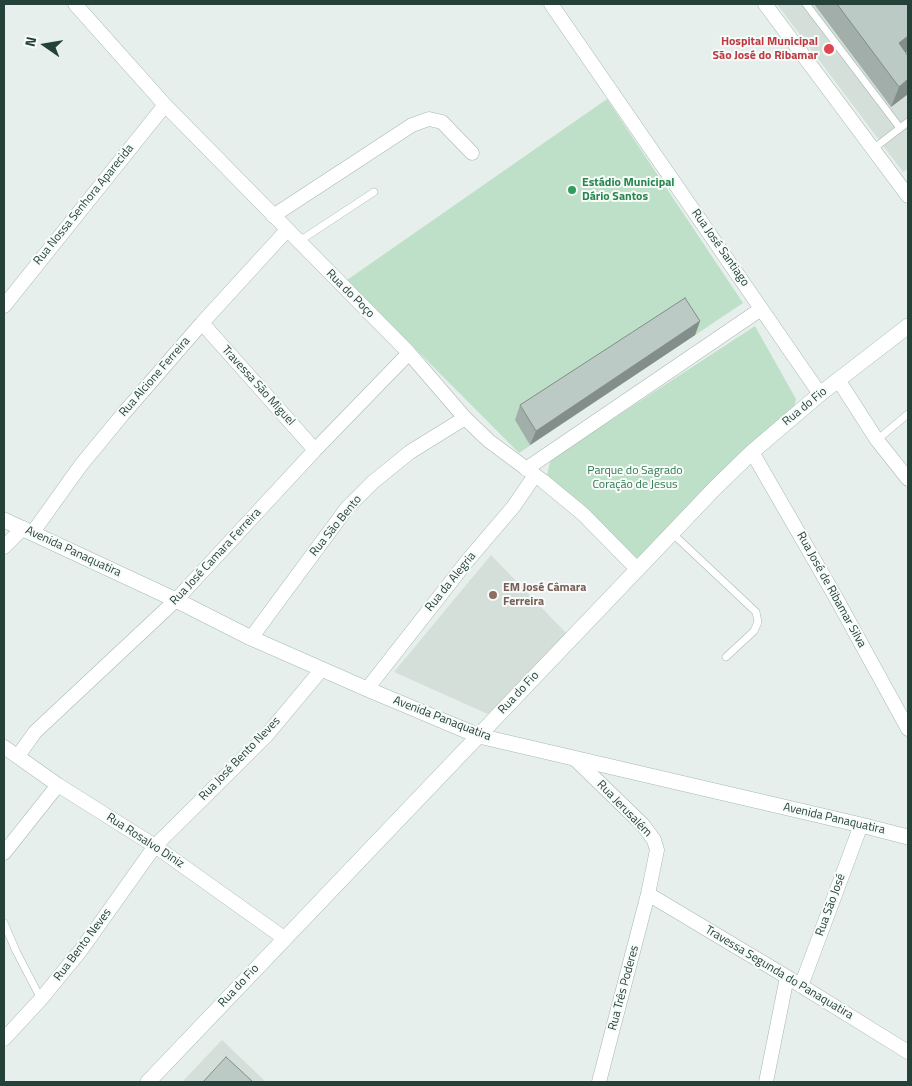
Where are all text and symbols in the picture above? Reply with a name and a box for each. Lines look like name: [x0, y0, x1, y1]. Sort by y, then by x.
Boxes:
north arrow: [20, 20, 70, 70]
text: N: [19, 34, 41, 49]
place label: Hospital Municipal São José do Ribamar: [712, 35, 818, 63]
marker: Hospital Municipal São José do Ribamar: [822, 42, 836, 56]
street label: Rua Nossa Senhora Aparecida: [31, 142, 137, 268]
place label: Estádio Municipal Dário Santos: [582, 176, 675, 204]
marker: Estádio Municipal Dário Santos: [566, 184, 578, 196]
street label: Rua José Santiago: [688, 207, 752, 289]
street label: Rua do Poço: [323, 267, 377, 321]
street label: Rua Alcione Ferreira: [116, 334, 194, 420]
street label: Travessa São Miguel: [218, 343, 298, 429]
street label: Rua do Fio: [780, 385, 830, 429]
park label: Parque do Sagrado Coração de Jesus: [587, 464, 683, 492]
street label: Rua São Bento: [307, 493, 365, 559]
street label: Rua José Camara Ferreira: [167, 506, 265, 608]
street label: Avenida Panaquatira: [23, 524, 123, 580]
street label: Rua José de Ribamar Silva: [793, 530, 869, 650]
street label: Rua da Alegria: [423, 549, 479, 615]
place label: EM José Câmara Ferreira: [503, 581, 586, 609]
marker: EM José Câmara Ferreira: [487, 589, 499, 601]
street label: Rua do Fio: [496, 669, 542, 717]
street label: Avenida Panaquatira: [391, 694, 493, 744]
street label: Rua José Bento Neves: [196, 714, 284, 804]
street label: Rua Jerusalém: [594, 778, 654, 840]
street label: Avenida Panaquatira: [782, 800, 886, 838]
street label: Rua Rosalvo Diniz: [103, 810, 187, 872]
street label: Rua São José: [813, 872, 849, 938]
street label: Rua Bento Neves: [51, 906, 115, 984]
street label: Travessa Segunda do Panaquatira: [702, 923, 856, 1023]
street label: Rua Três Poderes: [606, 944, 642, 1032]
street label: Rua do Fio: [216, 962, 262, 1010]

